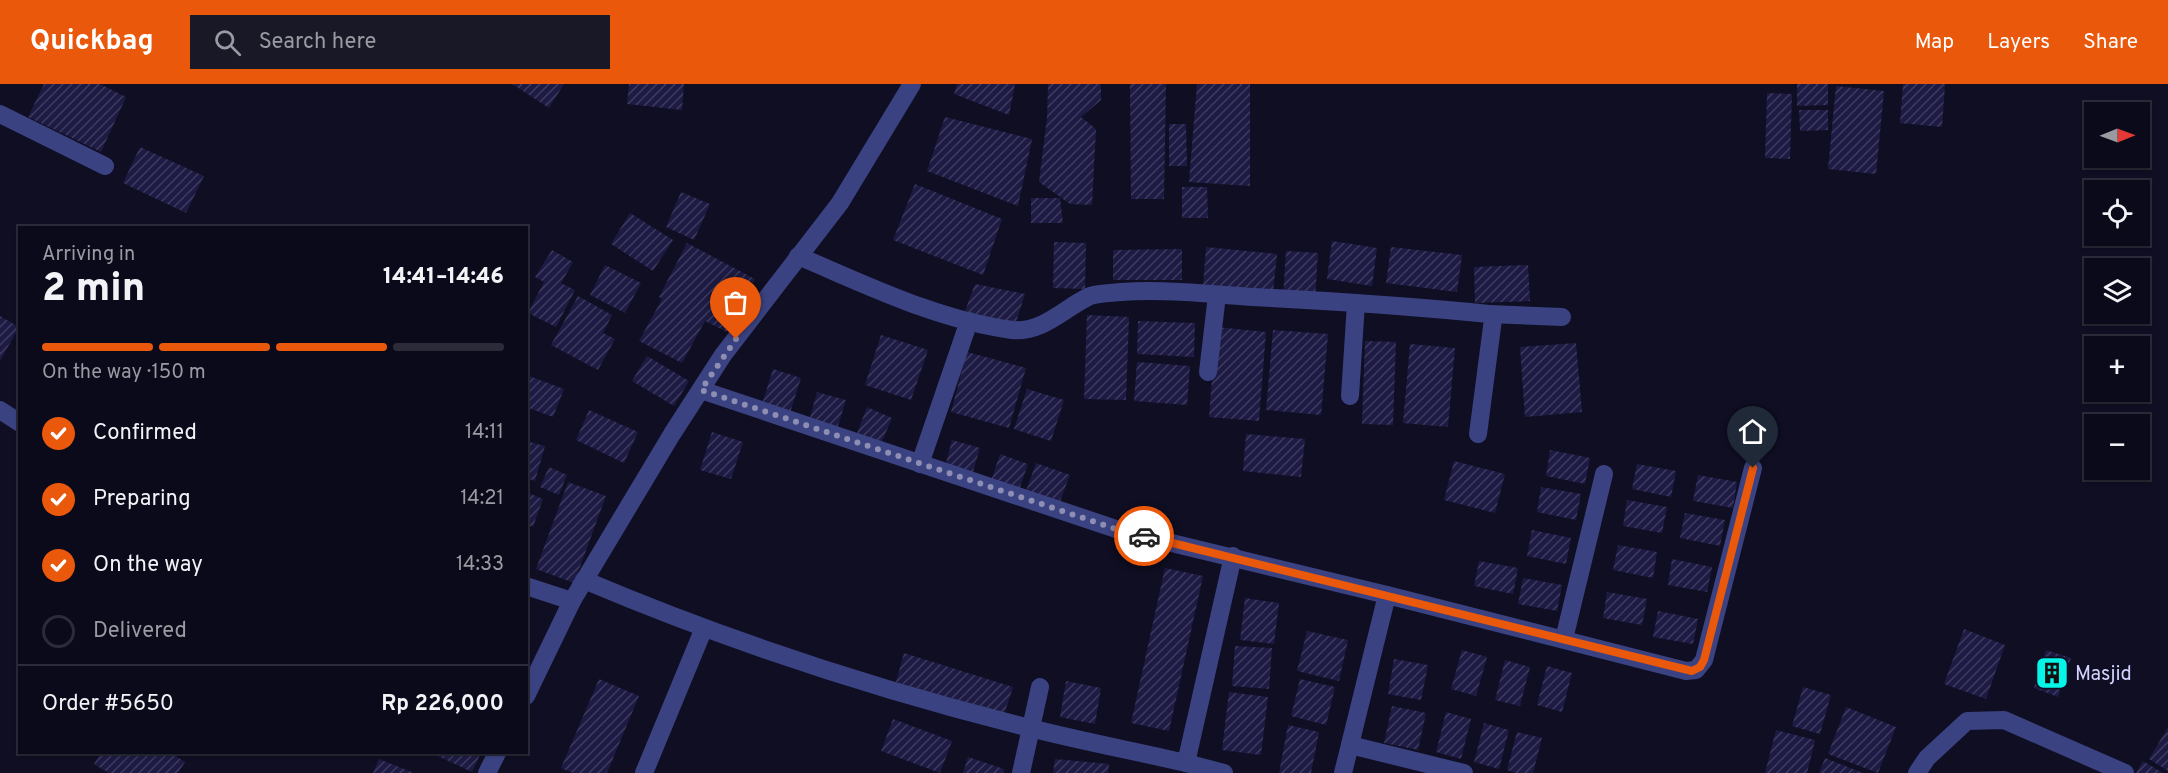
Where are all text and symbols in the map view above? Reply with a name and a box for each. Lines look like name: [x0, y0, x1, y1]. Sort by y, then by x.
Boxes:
search box: [190, 15, 610, 69]
text: Quickbag: [30, 24, 154, 60]
icon: search: [211, 26, 244, 59]
text: Search here: [259, 29, 376, 56]
text: Map: [1915, 29, 1954, 56]
text: Layers: [1987, 29, 2050, 56]
text: Share: [2083, 29, 2138, 56]
north arrow: [2084, 102, 2150, 168]
map controls: [2084, 102, 2150, 480]
button: locate: [2084, 180, 2150, 246]
text: Arriving in: [42, 242, 135, 268]
button: layers: [2084, 258, 2150, 324]
text: 14:41–14:46: [383, 264, 504, 291]
text: 2 min: [42, 266, 145, 315]
pin: [710, 277, 761, 339]
icon: bag: [719, 286, 752, 319]
button: +: [2084, 336, 2150, 402]
text: On the way · 150 m: [42, 360, 206, 386]
pin: [1727, 406, 1778, 468]
button: −: [2084, 414, 2150, 480]
icon: home: [1736, 415, 1769, 448]
icon: check: [42, 417, 75, 450]
text: Confirmed: [93, 420, 197, 447]
text: 14:11: [465, 420, 504, 446]
icon: check: [42, 483, 75, 516]
text: Preparing: [93, 486, 191, 513]
text: 14:21: [460, 486, 504, 512]
courier: [1114, 506, 1174, 566]
icon: car: [1128, 520, 1161, 553]
icon: check: [42, 549, 75, 582]
text: On the way: [93, 552, 203, 579]
text: 14:33: [456, 552, 504, 578]
text: Delivered: [93, 618, 187, 645]
building icon: Masjid: [2034, 655, 2070, 691]
place label: Masjid: [2075, 662, 2132, 688]
text: Order #5650: [42, 691, 174, 718]
text: Rp 226,000: [381, 691, 504, 718]

